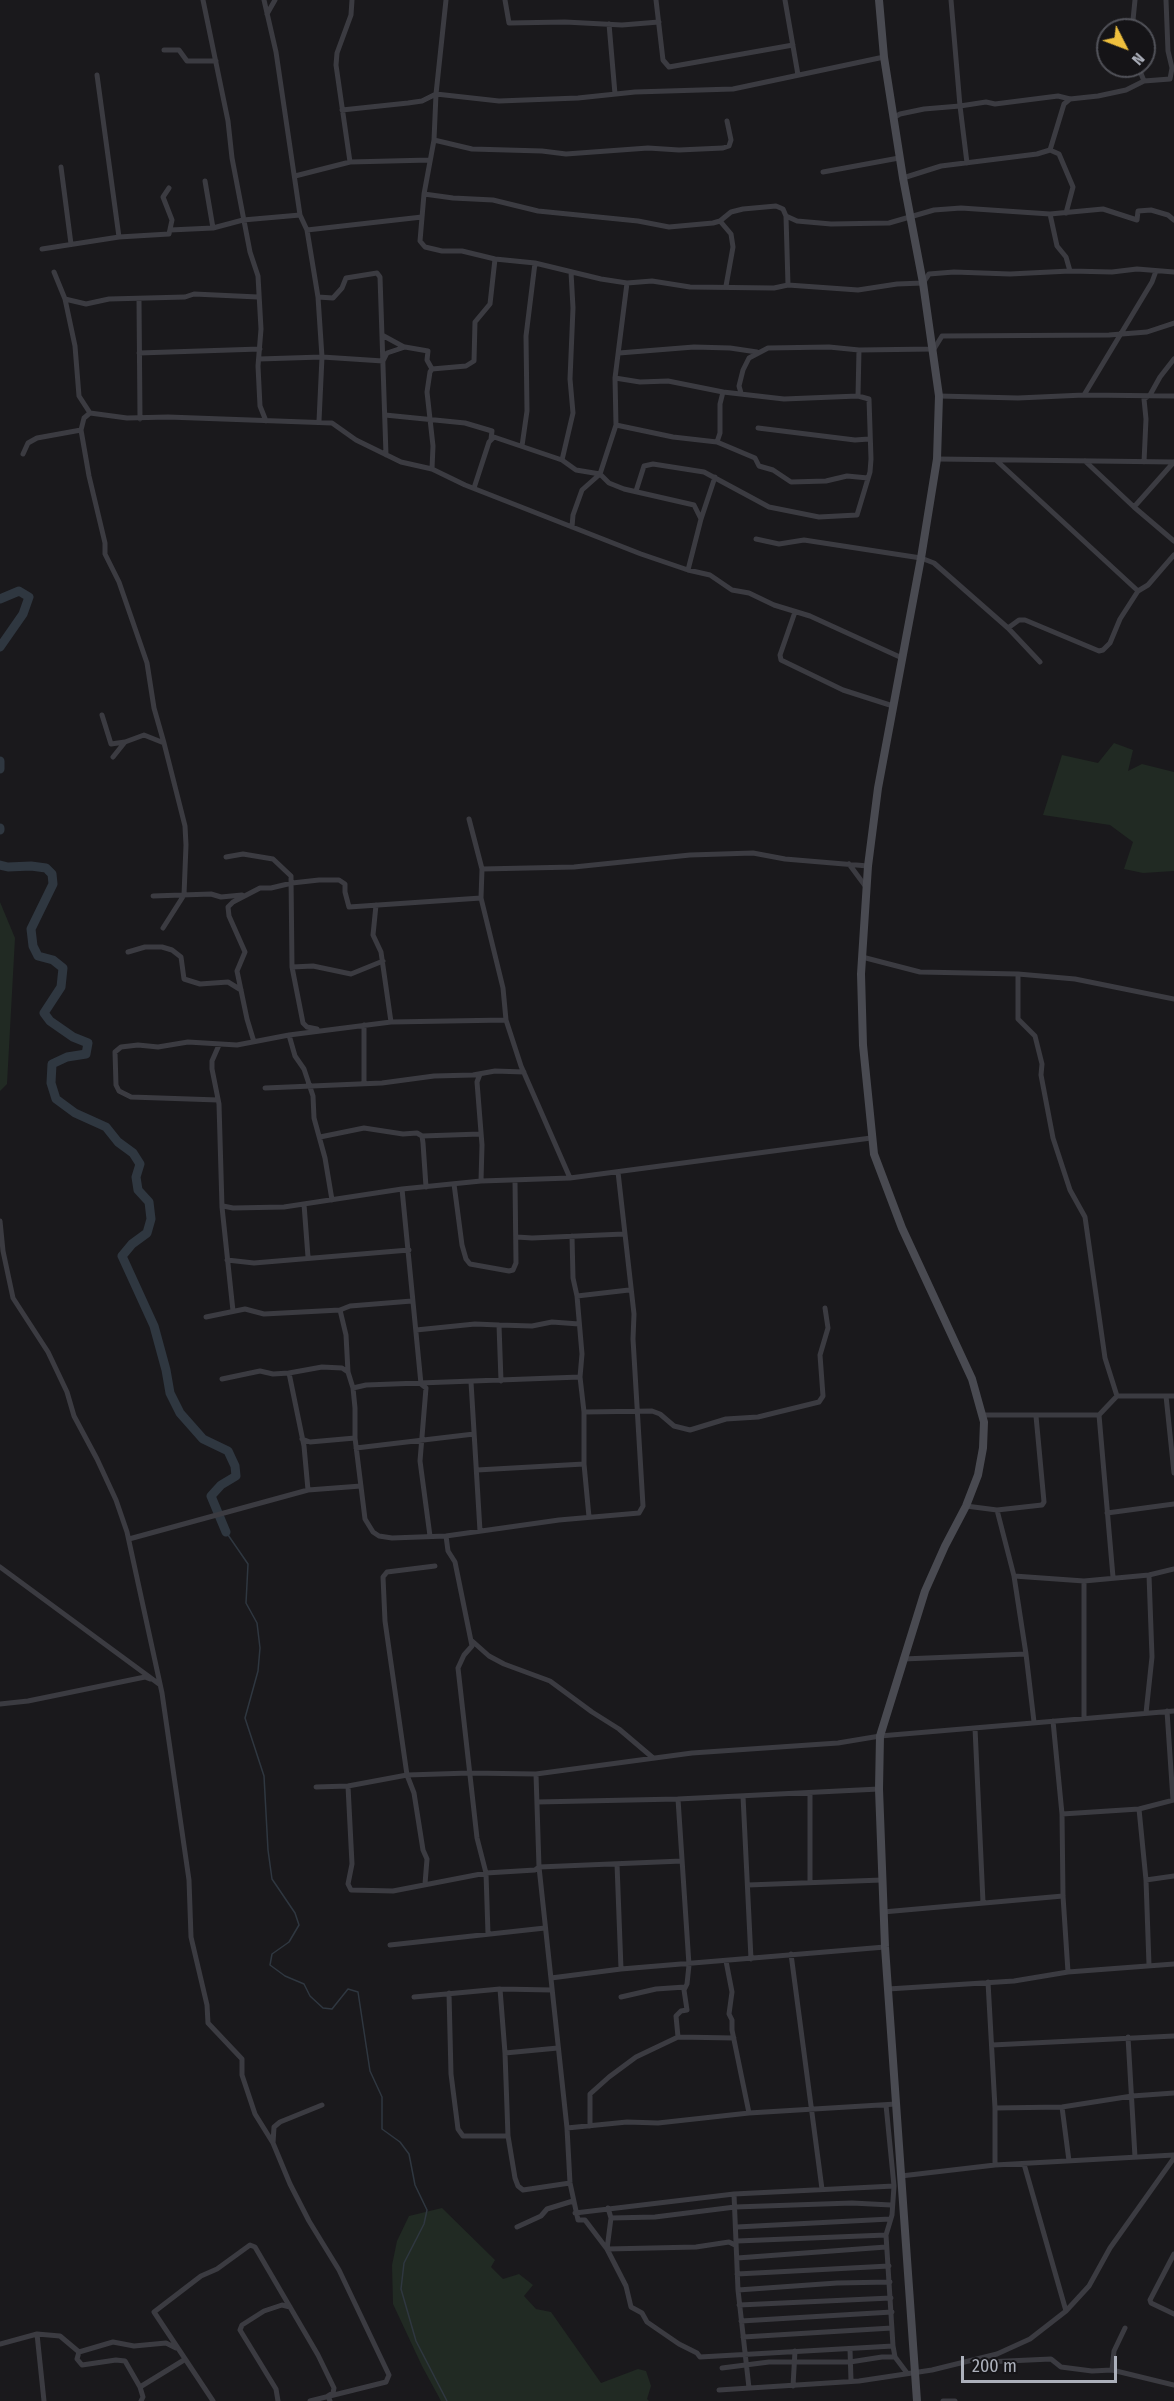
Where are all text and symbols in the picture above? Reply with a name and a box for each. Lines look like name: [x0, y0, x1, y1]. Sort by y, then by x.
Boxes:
north arrow: [1096, 18, 1156, 78]
text: N: [1128, 49, 1149, 69]
scale bar: [964, 2344, 1120, 2382]
text: 200 m: [972, 2355, 1017, 2377]

